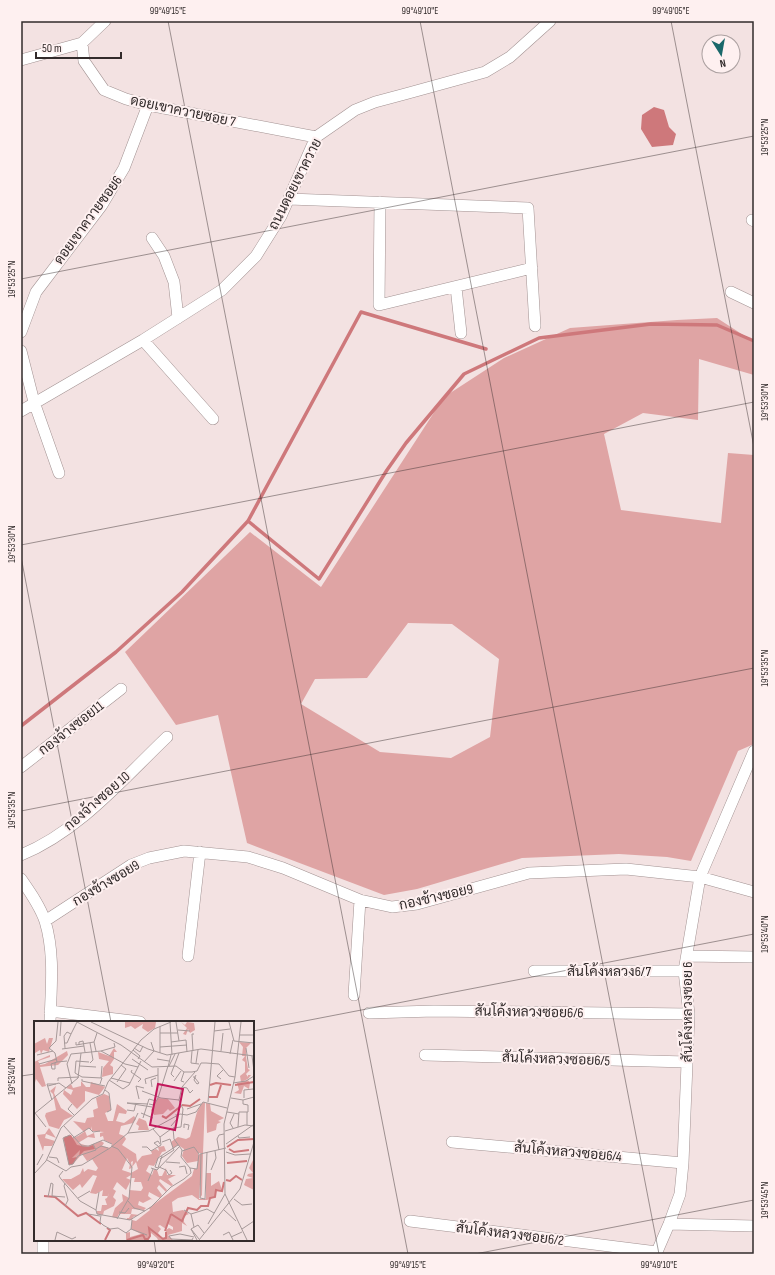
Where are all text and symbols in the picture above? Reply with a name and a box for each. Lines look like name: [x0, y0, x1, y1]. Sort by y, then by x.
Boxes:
text: 99°49'15"E: [150, 5, 186, 17]
text: 99°49'10"E: [402, 5, 438, 17]
text: 99°49'05"E: [652, 5, 690, 17]
scale bar: [36, 34, 121, 60]
north arrow: [701, 34, 741, 74]
text: 50 m: [42, 41, 62, 56]
text: N: [719, 56, 727, 70]
street label: ดอยเขาควายซอย 7: [129, 92, 238, 131]
text: 19°53'25"N: [759, 119, 771, 155]
street label: ถนนดอยเขาควาย: [265, 135, 325, 233]
street label: ดอยเขาควายซอย6: [50, 172, 126, 268]
text: 19°53'25"N: [6, 261, 18, 297]
text: 19°53'30"N: [759, 383, 771, 421]
text: 19°53'30"N: [6, 525, 18, 563]
text: 19°53'35"N: [759, 650, 771, 686]
street label: กองจ้างซอย11: [34, 696, 107, 759]
street label: กองจ้างซอย 10: [60, 767, 133, 834]
text: 19°53'35"N: [6, 792, 18, 828]
street label: กองช้างซอย9: [69, 855, 143, 910]
street label: กองช้างซอย9: [397, 879, 475, 914]
text: 19°53'40"N: [759, 915, 771, 953]
street label: สันโค้งหลวง6/7: [567, 962, 651, 980]
street label: สันโค้งหลวงซอย 6: [678, 962, 696, 1062]
street label: สันโค้งหลวงซอย6/6: [474, 1002, 584, 1021]
inset map: [34, 1021, 254, 1241]
street label: สันโค้งหลวงซอย6/5: [502, 1048, 611, 1069]
text: 19°53'40"N: [6, 1057, 18, 1095]
street label: สันโค้งหลวงซอย6/4: [513, 1138, 623, 1165]
text: 19°53'45"N: [759, 1182, 771, 1218]
street label: สันโค้งหลวงซอย6/2: [455, 1218, 565, 1249]
text: 99°49'20"E: [137, 1259, 175, 1271]
text: 99°49'15"E: [390, 1259, 426, 1271]
text: 99°49'10"E: [641, 1259, 677, 1271]

